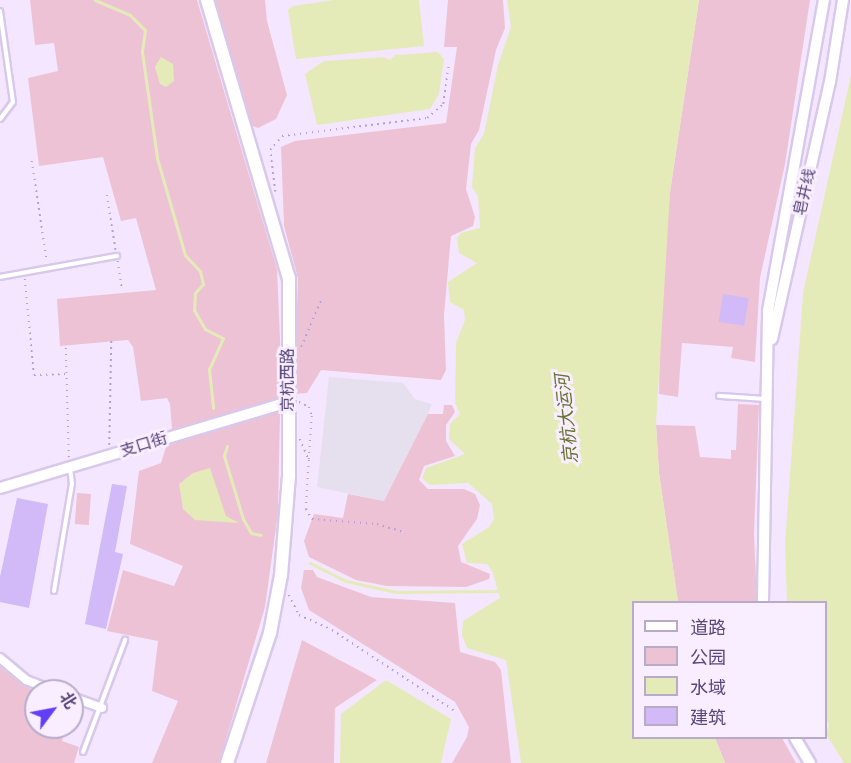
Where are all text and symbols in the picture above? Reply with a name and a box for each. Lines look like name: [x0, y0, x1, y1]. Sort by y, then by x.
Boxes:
street label: 皂井线: [790, 166, 820, 218]
street label: 京杭西路: [278, 348, 298, 412]
water label: 京杭大运河: [552, 373, 582, 465]
street label: 支口街: [118, 429, 170, 461]
legend: [632, 601, 827, 739]
text: 道路: [690, 617, 726, 638]
text: 公园: [690, 647, 726, 668]
text: 水域: [690, 677, 726, 698]
north arrow: [24, 679, 84, 739]
text: 北: [56, 688, 80, 712]
text: 建筑: [690, 707, 726, 728]

